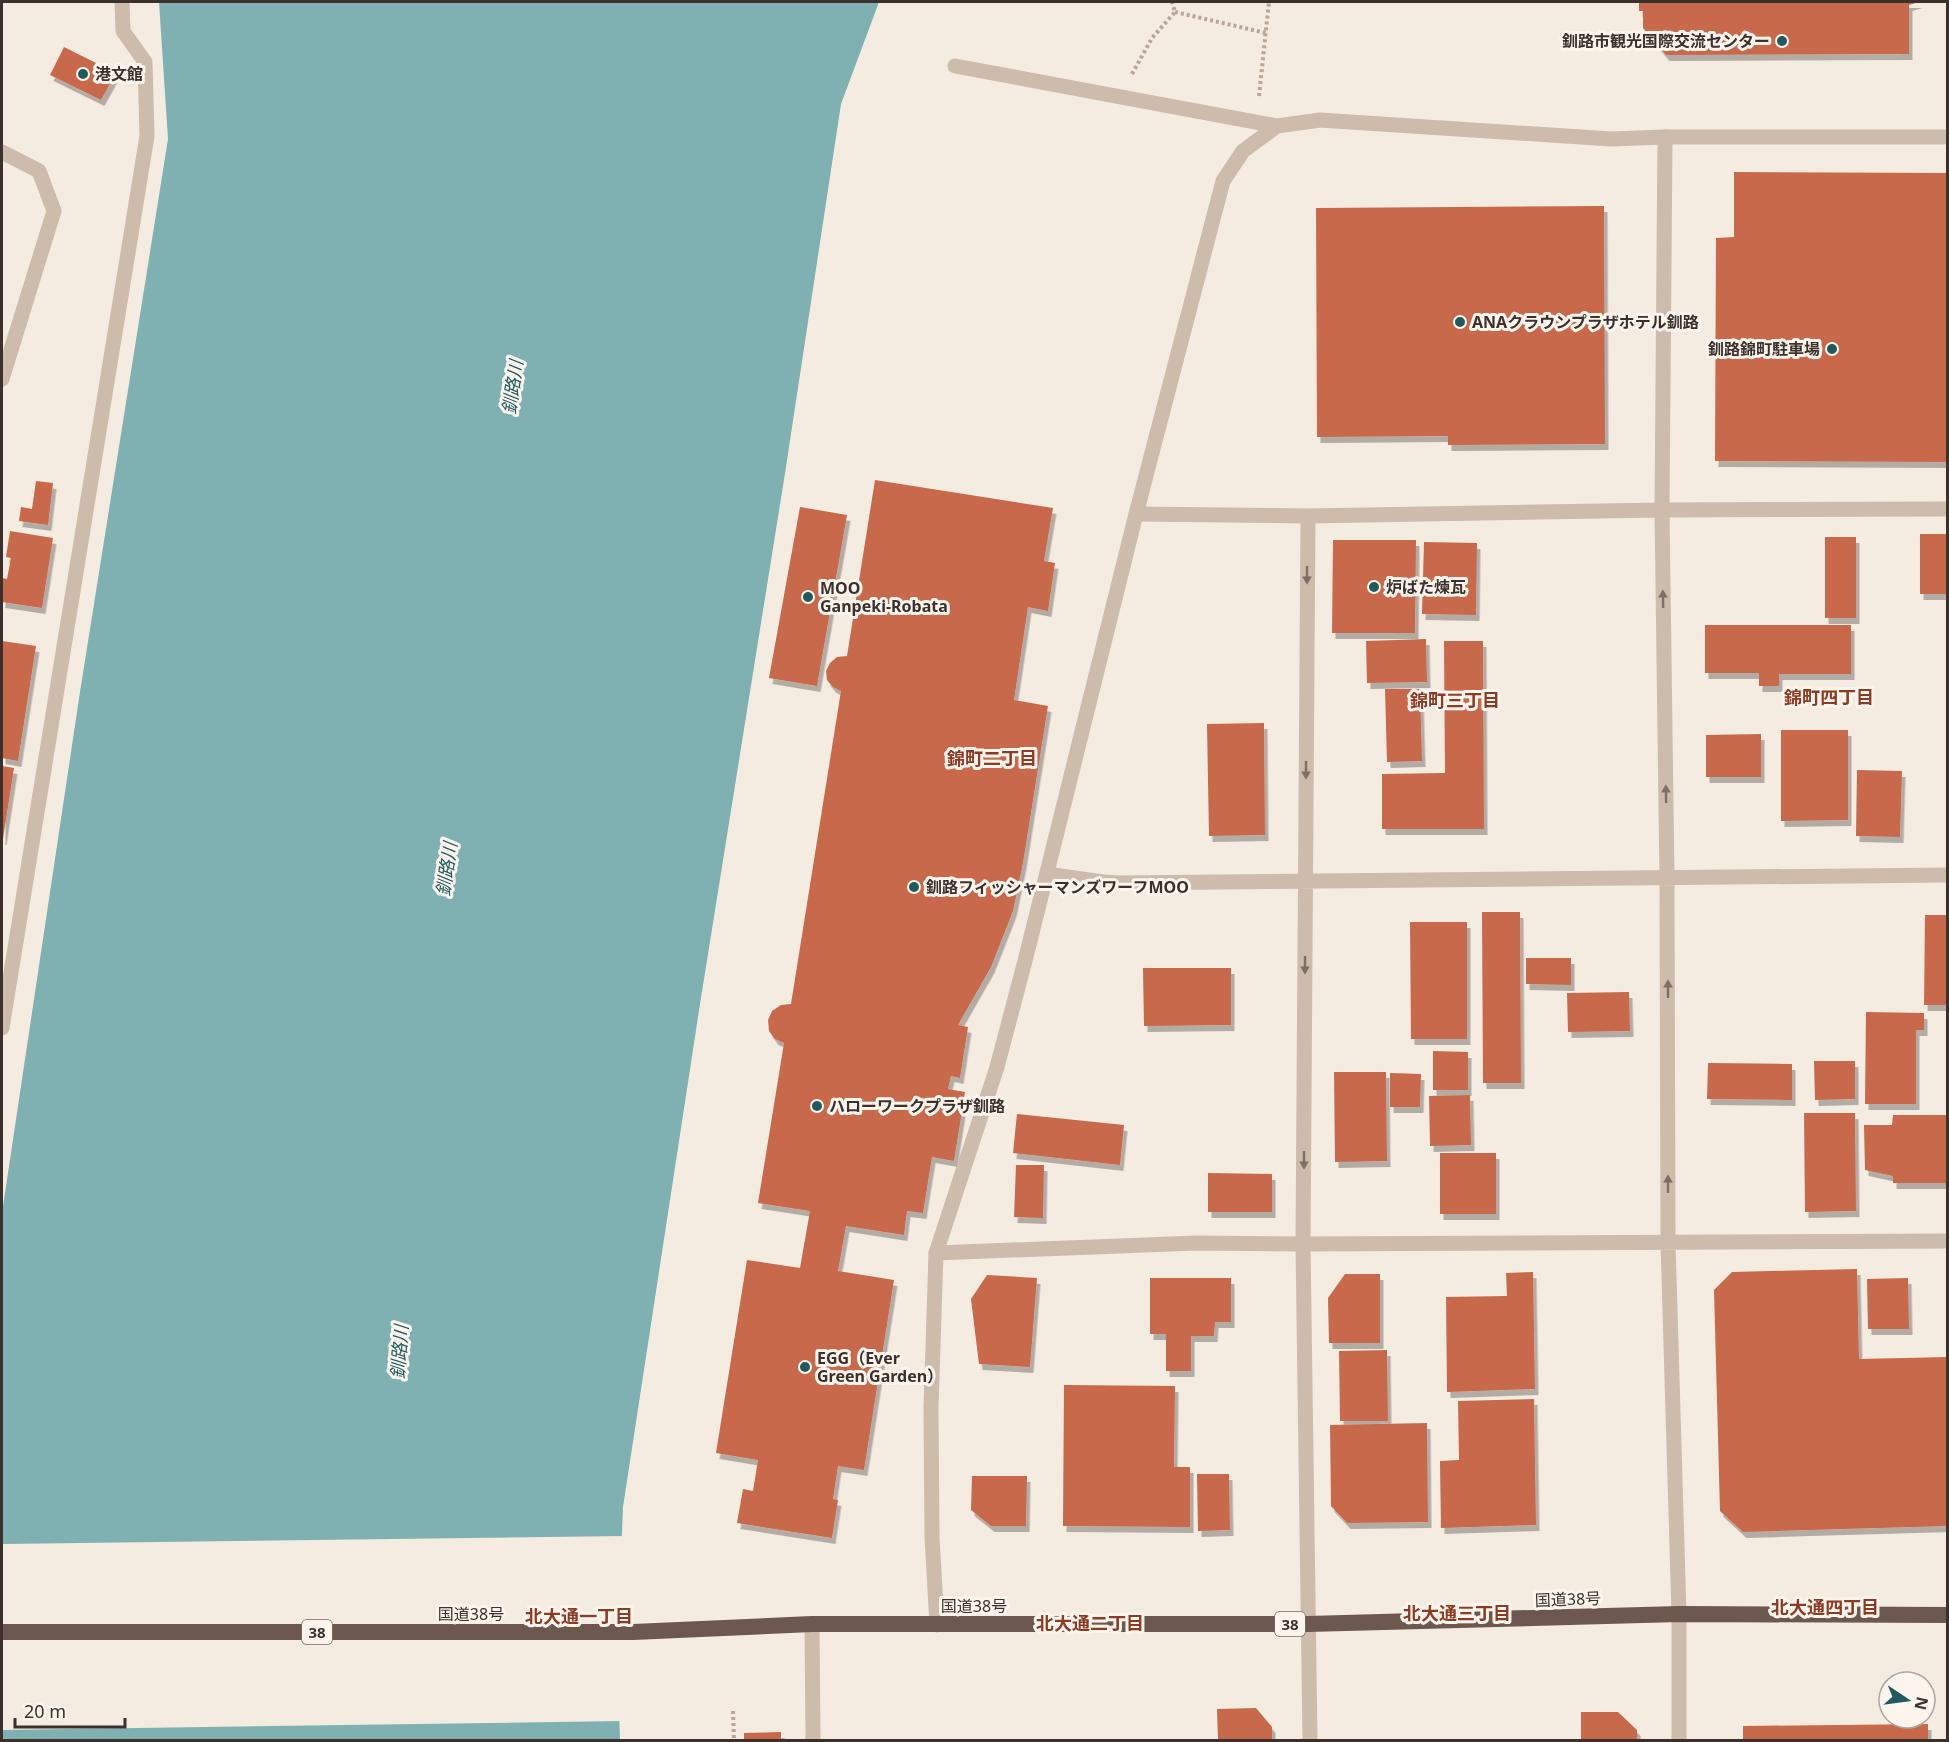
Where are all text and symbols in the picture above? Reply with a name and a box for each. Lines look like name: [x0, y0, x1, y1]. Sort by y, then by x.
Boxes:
place label: 釧路市観光国際交流センター: [1562, 30, 1770, 52]
marker: 釧路市観光国際交流センター: [1775, 34, 1789, 48]
place label: 港文館: [95, 63, 143, 85]
marker: 港文館: [76, 67, 90, 81]
place label: ANAクラウンプラザホテル釧路: [1472, 311, 1699, 333]
marker: ANAクラウンプラザホテル釧路: [1453, 315, 1467, 329]
place label: 釧路錦町駐車場: [1708, 338, 1820, 360]
marker: 釧路錦町駐車場: [1825, 342, 1839, 356]
water label: 釧路川: [496, 357, 528, 415]
one-way arrow: [1303, 565, 1312, 584]
place label: 炉ばた煉瓦: [1386, 576, 1466, 598]
place label: MOO Ganpeki-Robata: [820, 577, 948, 617]
marker: 炉ばた煉瓦: [1367, 580, 1381, 594]
marker: MOO Ganpeki-Robata: [801, 590, 815, 604]
one-way arrow: [1658, 590, 1668, 609]
district label: 錦町四丁目: [1784, 685, 1874, 709]
district label: 錦町三丁目: [1410, 688, 1500, 712]
district label: 錦町二丁目: [947, 746, 1037, 770]
one-way arrow: [1301, 760, 1311, 779]
one-way arrow: [1661, 785, 1671, 804]
water label: 釧路川: [430, 839, 462, 897]
place label: 釧路フィッシャーマンズワーフMOO: [926, 876, 1189, 898]
marker: 釧路フィッシャーマンズワーフMOO: [907, 880, 921, 894]
one-way arrow: [1300, 955, 1310, 974]
one-way arrow: [1663, 980, 1673, 999]
place label: ハローワークプラザ釧路: [829, 1095, 1005, 1117]
marker: ハローワークプラザ釧路: [810, 1099, 824, 1113]
one-way arrow: [1299, 1150, 1309, 1169]
one-way arrow: [1663, 1175, 1673, 1194]
water label: 釧路川: [385, 1322, 413, 1380]
place label: EGG（Ever Green Garden）: [817, 1347, 943, 1387]
marker: EGG（Ever Green Garden）: [798, 1360, 812, 1374]
street label: 国道38号: [1534, 1587, 1602, 1611]
street label: 国道38号: [941, 1595, 1007, 1617]
district label: 北大通四丁目: [1771, 1595, 1879, 1619]
district label: 北大通三丁目: [1403, 1601, 1511, 1625]
street label: 国道38号: [438, 1603, 504, 1625]
district label: 北大通一丁目: [525, 1604, 633, 1628]
district label: 北大通二丁目: [1036, 1611, 1144, 1635]
road number: 38: [1275, 1612, 1305, 1636]
road number: 38: [302, 1620, 332, 1644]
north arrow: [1877, 1670, 1937, 1730]
scale bar: [15, 1691, 124, 1729]
text: N: [1909, 1695, 1934, 1712]
text: 20 m: [24, 1699, 66, 1723]

